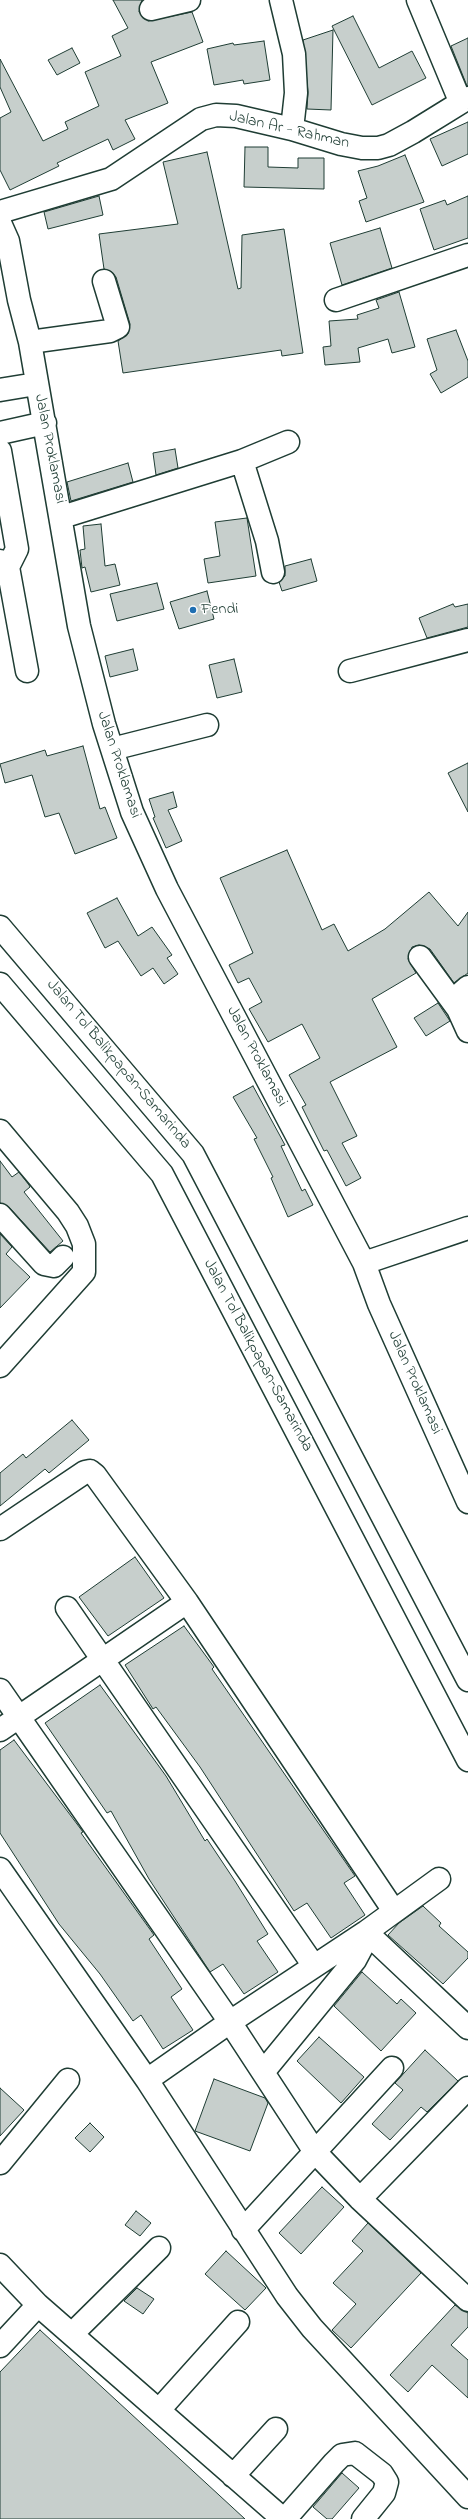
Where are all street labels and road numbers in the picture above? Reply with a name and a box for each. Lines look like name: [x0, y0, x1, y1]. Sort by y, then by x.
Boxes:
street label: Jalan Ar - Rahman: [227, 108, 351, 154]
street label: Jalan Proklamasi: [29, 393, 69, 505]
street label: Jalan Proklamasi: [92, 709, 144, 821]
street label: Jalan Tol Balikpapan–Samarinda: [41, 976, 195, 1154]
street label: Jalan Proklamasi: [221, 1003, 291, 1111]
street label: Jalan Tol Balikpapan–Samarinda: [198, 1256, 316, 1456]
street label: Jalan Proklamasi: [383, 1328, 445, 1438]

